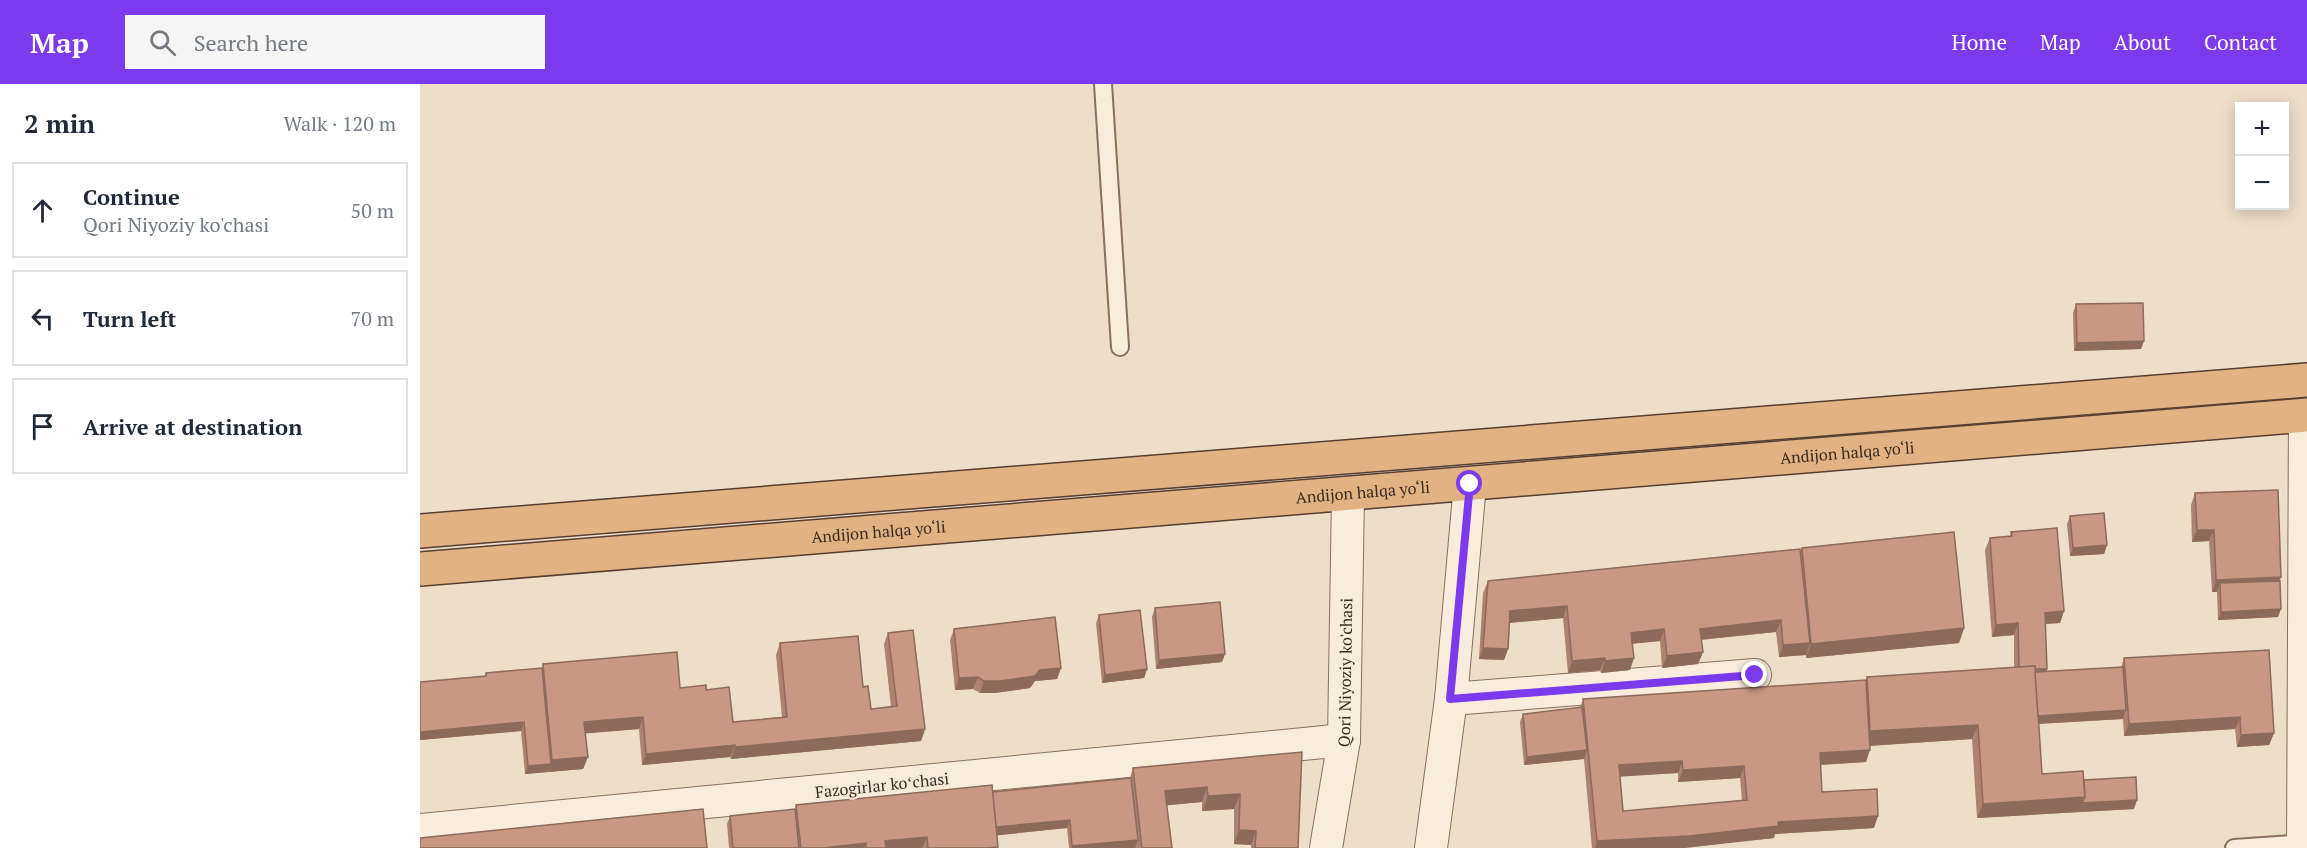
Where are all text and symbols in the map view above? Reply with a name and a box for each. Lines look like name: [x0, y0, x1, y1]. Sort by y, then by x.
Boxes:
search box: [125, 15, 545, 69]
text: Map: [30, 24, 89, 61]
icon: search: [146, 26, 179, 59]
text: Search here: [194, 28, 308, 57]
text: Home: [1951, 28, 2007, 56]
text: Map: [2040, 28, 2081, 56]
text: About: [2114, 28, 2171, 56]
text: Contact: [2204, 28, 2277, 56]
map controls: [2235, 102, 2289, 210]
button: +: [2235, 102, 2289, 156]
text: 2 min: [24, 106, 95, 140]
text: Walk · 120 m: [284, 110, 396, 137]
button: −: [2235, 156, 2289, 210]
text: Continue: [83, 182, 180, 211]
icon: ahead: [26, 194, 59, 227]
text: 50 m: [351, 197, 394, 224]
text: Qori Niyoziy ko'chasi: [83, 211, 269, 238]
icon: left: [26, 302, 59, 335]
text: Turn left: [83, 304, 176, 333]
text: 70 m: [351, 305, 394, 332]
icon: arrive: [26, 410, 59, 443]
text: Arrive at destination: [83, 412, 302, 441]
street label: Andijon halqa yo‘li: [1779, 436, 1915, 469]
route start: [1456, 470, 1482, 496]
street label: Andijon halqa yo‘li: [1295, 476, 1431, 508]
street label: Andijon halqa yo‘li: [811, 515, 947, 548]
street label: Qori Niyoziy ko'chasi: [1332, 598, 1357, 749]
route end: [1741, 661, 1767, 687]
street label: Fazogirlar koʻchasi: [814, 767, 950, 803]

